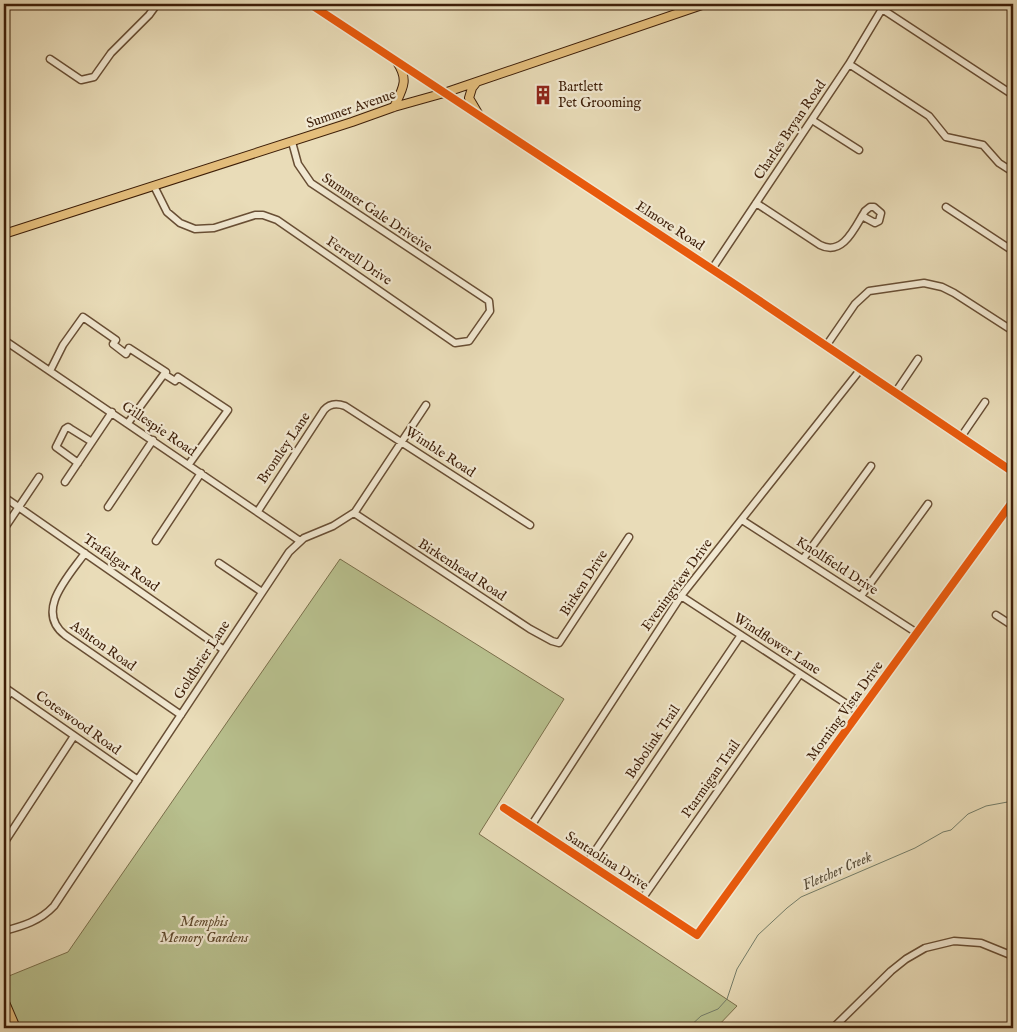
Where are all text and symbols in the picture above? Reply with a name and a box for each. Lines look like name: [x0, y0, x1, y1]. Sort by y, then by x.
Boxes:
street label: Charles Bryan Road: [750, 76, 830, 183]
place label: Bartlett Pet Grooming: [558, 78, 642, 112]
building icon: Bartlett Pet Grooming: [532, 84, 554, 106]
street label: Summer Avenue: [304, 85, 399, 133]
street label: Summer Gale Driveive: [318, 169, 436, 257]
street label: Elmore Road: [632, 197, 708, 255]
street label: Ferrell Drive: [323, 232, 396, 290]
street label: Gillespie Road: [118, 397, 200, 461]
street label: Bromley Lane: [253, 408, 315, 487]
street label: Wimble Road: [401, 423, 479, 482]
street label: Trafalgar Road: [79, 530, 163, 596]
street label: Knollfield Drive: [793, 533, 882, 600]
street label: Birkenhead Road: [415, 535, 510, 605]
street label: Eveningview Drive: [637, 535, 717, 635]
street label: Birken Drive: [556, 546, 612, 619]
street label: Windflower Lane: [730, 609, 825, 679]
street label: Ashton Road: [66, 616, 140, 676]
street label: Goldbrier Lane: [170, 617, 235, 703]
street label: Morning Vista Drive: [803, 657, 888, 765]
street label: Coteswood Road: [32, 687, 125, 759]
street label: Bobolink Trail: [622, 701, 684, 782]
street label: Ptarmigan Trail: [678, 737, 744, 821]
street label: Santaolina Drive: [562, 827, 653, 895]
water label: Fletcher Creek: [799, 847, 875, 895]
park label: Memphis Memory Gardens: [160, 913, 249, 947]

